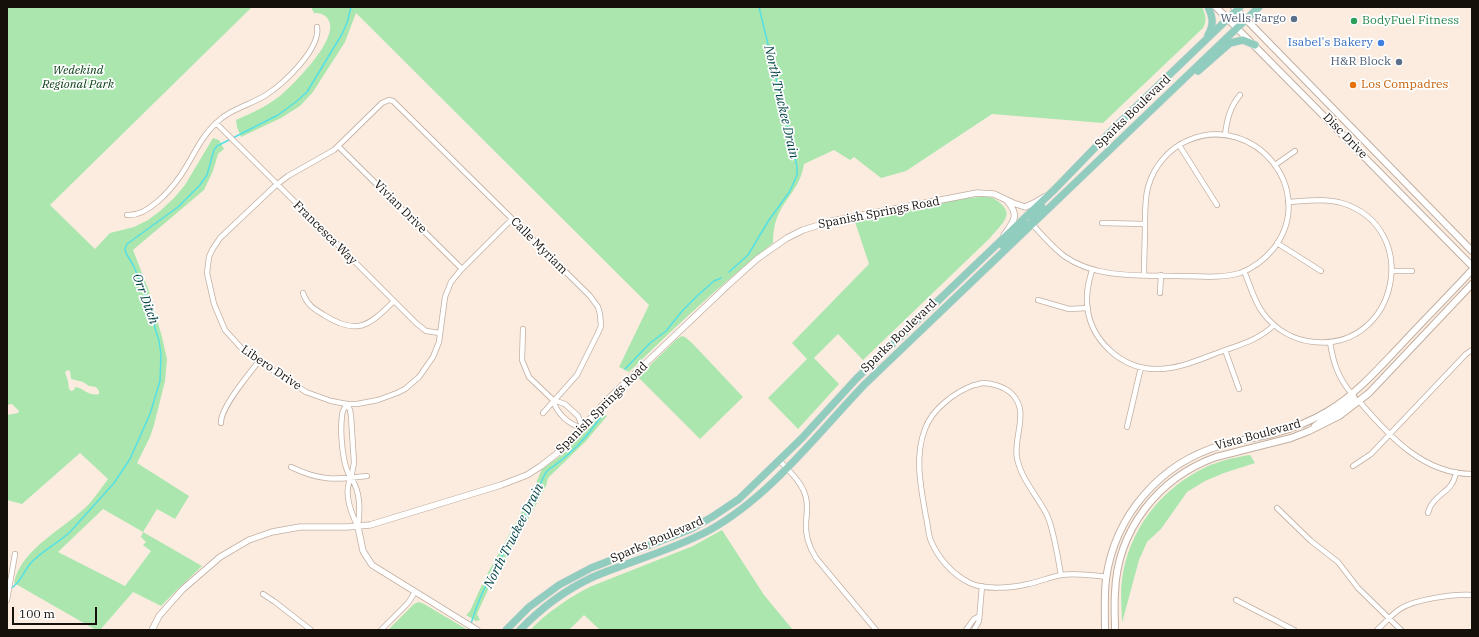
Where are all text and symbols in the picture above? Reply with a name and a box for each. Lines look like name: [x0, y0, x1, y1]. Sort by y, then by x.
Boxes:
place label: Wells Fargo: [1221, 12, 1286, 26]
marker: Wells Fargo: [1289, 14, 1299, 24]
place label: BodyFuel Fitness: [1362, 14, 1459, 28]
marker: BodyFuel Fitness: [1349, 16, 1359, 26]
place label: Isabel's Bakery: [1288, 36, 1373, 50]
marker: Isabel's Bakery: [1376, 38, 1386, 48]
water label: North Truckee Drain: [760, 44, 802, 160]
place label: H&R Block: [1330, 55, 1391, 69]
marker: H&R Block: [1394, 57, 1404, 67]
park label: Wedekind Regional Park: [42, 64, 114, 92]
street label: Sparks Boulevard: [1092, 72, 1174, 152]
place label: Los Compadres: [1361, 78, 1448, 92]
marker: Los Compadres: [1348, 80, 1358, 90]
street label: Disc Drive: [1320, 110, 1370, 162]
street label: Vivian Drive: [371, 178, 429, 236]
street label: Spanish Springs Road: [817, 194, 941, 232]
street label: Francesca Way: [290, 198, 360, 268]
street label: Calle Myriam: [508, 215, 570, 277]
water label: Orr Ditch: [129, 272, 161, 326]
street label: Sparks Boulevard: [858, 296, 940, 376]
street label: Libero Drive: [238, 343, 304, 393]
street label: Spanish Springs Road: [553, 359, 651, 457]
street label: Vista Boulevard: [1213, 417, 1303, 453]
water label: North Truckee Drain: [481, 481, 547, 591]
street label: Sparks Boulevard: [608, 514, 706, 566]
scale bar: [14, 599, 99, 625]
text: 100 m: [19, 606, 55, 621]

